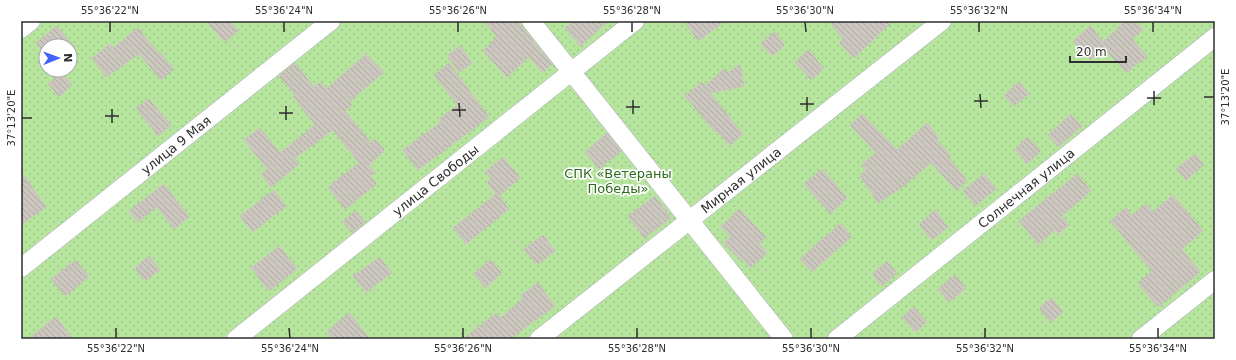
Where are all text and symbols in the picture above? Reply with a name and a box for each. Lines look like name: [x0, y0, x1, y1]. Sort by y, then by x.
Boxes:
text: 55°36'22"N: [81, 5, 139, 16]
text: 55°36'24"N: [255, 5, 313, 16]
text: 55°36'26"N: [429, 5, 487, 16]
text: 55°36'28"N: [603, 5, 661, 16]
text: 55°36'30"N: [776, 5, 834, 16]
text: 55°36'32"N: [950, 5, 1008, 16]
text: 55°36'34"N: [1124, 5, 1182, 16]
north arrow: [38, 38, 78, 78]
scale bar: [1070, 38, 1126, 64]
text: 20 m: [1076, 45, 1107, 59]
text: N: [61, 53, 74, 63]
text: 37°13'20"E: [1220, 69, 1231, 125]
text: 37°13'20"E: [6, 90, 17, 146]
street label: улица 9 Мая: [138, 112, 214, 177]
street label: улица Свободы: [390, 141, 481, 219]
street label: Мирная улица: [698, 144, 784, 216]
street label: Солнечная улица: [975, 145, 1077, 231]
park label: СПК «Ветераны Победы»: [564, 166, 672, 196]
text: 55°36'22"N: [87, 343, 145, 354]
text: 55°36'24"N: [261, 343, 319, 354]
text: 55°36'26"N: [434, 343, 492, 354]
text: 55°36'28"N: [608, 343, 666, 354]
text: 55°36'30"N: [782, 343, 840, 354]
text: 55°36'32"N: [956, 343, 1014, 354]
text: 55°36'34"N: [1129, 343, 1187, 354]

